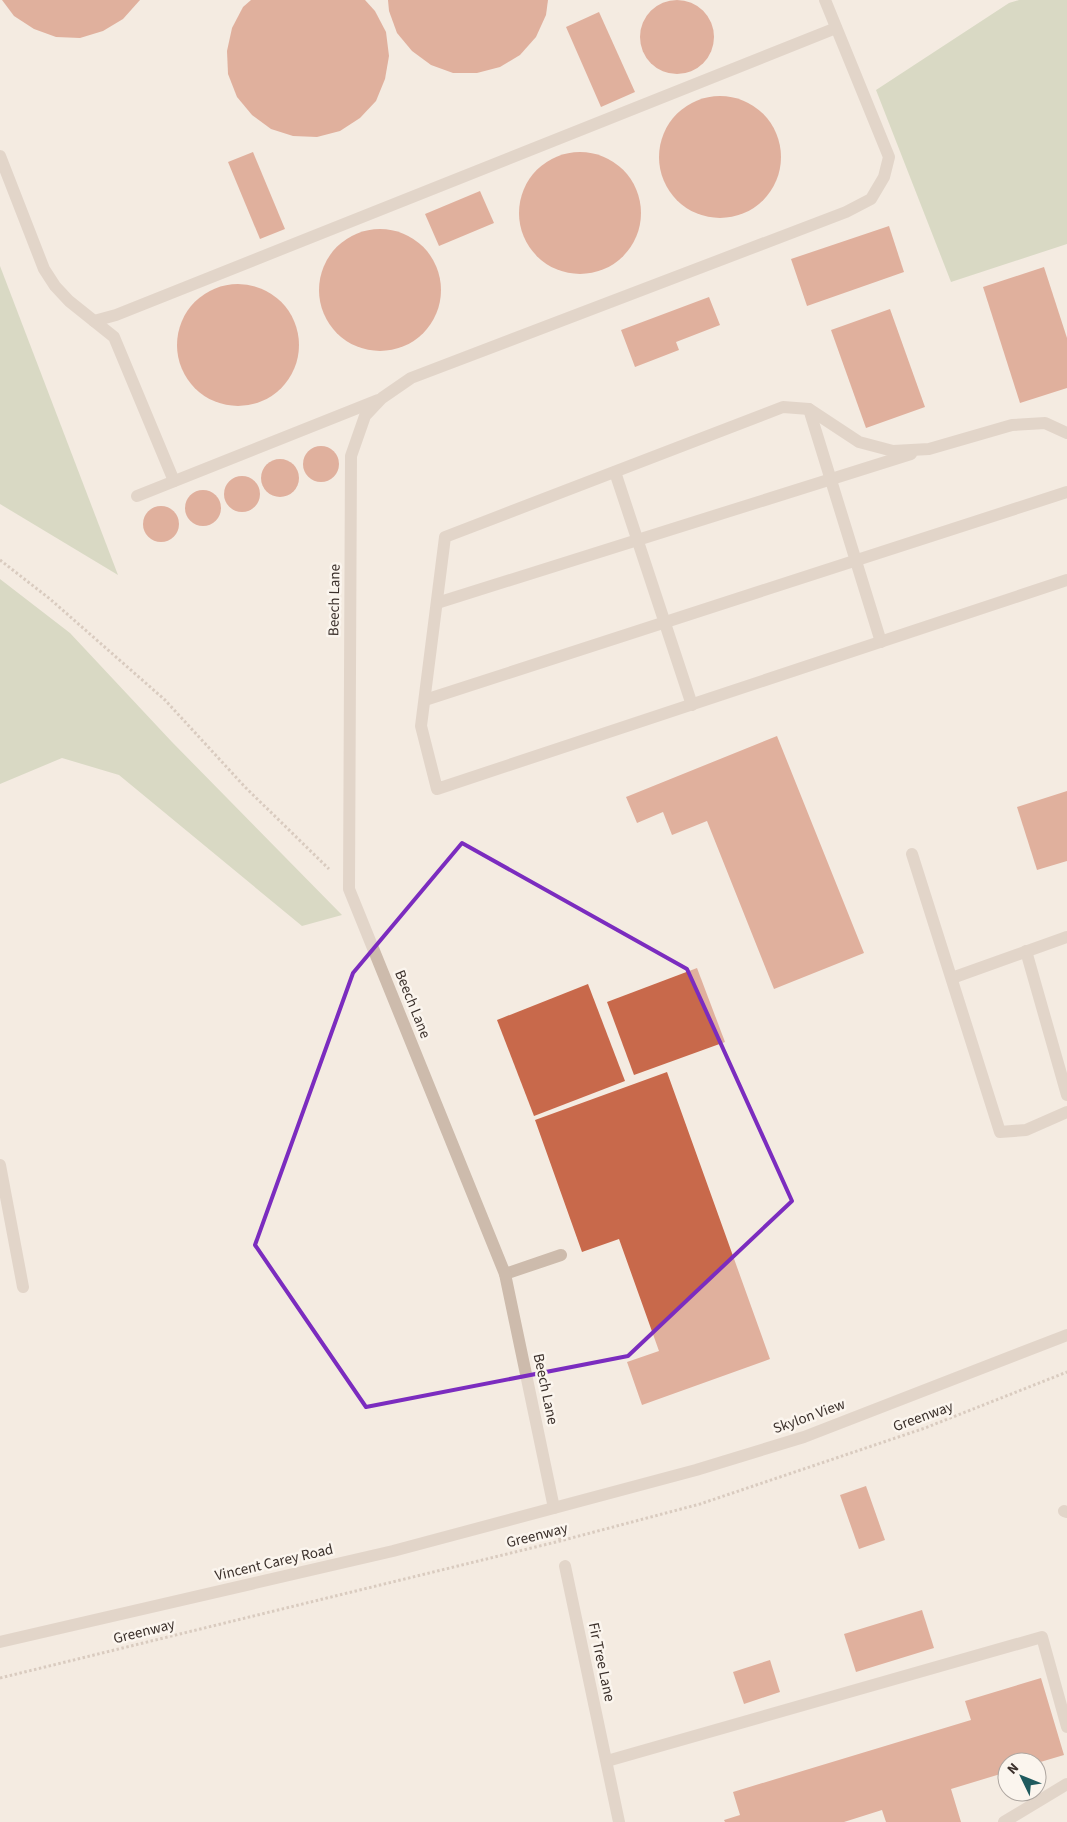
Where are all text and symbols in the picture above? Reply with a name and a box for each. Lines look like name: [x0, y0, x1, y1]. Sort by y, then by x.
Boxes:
street label: Beech Lane: [323, 564, 346, 636]
street label: Beech Lane: [389, 967, 436, 1042]
street label: Beech Lane: [528, 1352, 563, 1427]
street label: Skylon View: [770, 1394, 848, 1439]
street label: Greenway: [890, 1396, 956, 1437]
street label: Greenway: [504, 1518, 570, 1553]
street label: Vincent Carey Road: [213, 1539, 335, 1586]
street label: Greenway: [111, 1614, 177, 1649]
street label: Fir Tree Lane: [583, 1621, 620, 1703]
north arrow: [997, 1752, 1047, 1802]
text: N: [1003, 1759, 1024, 1779]

